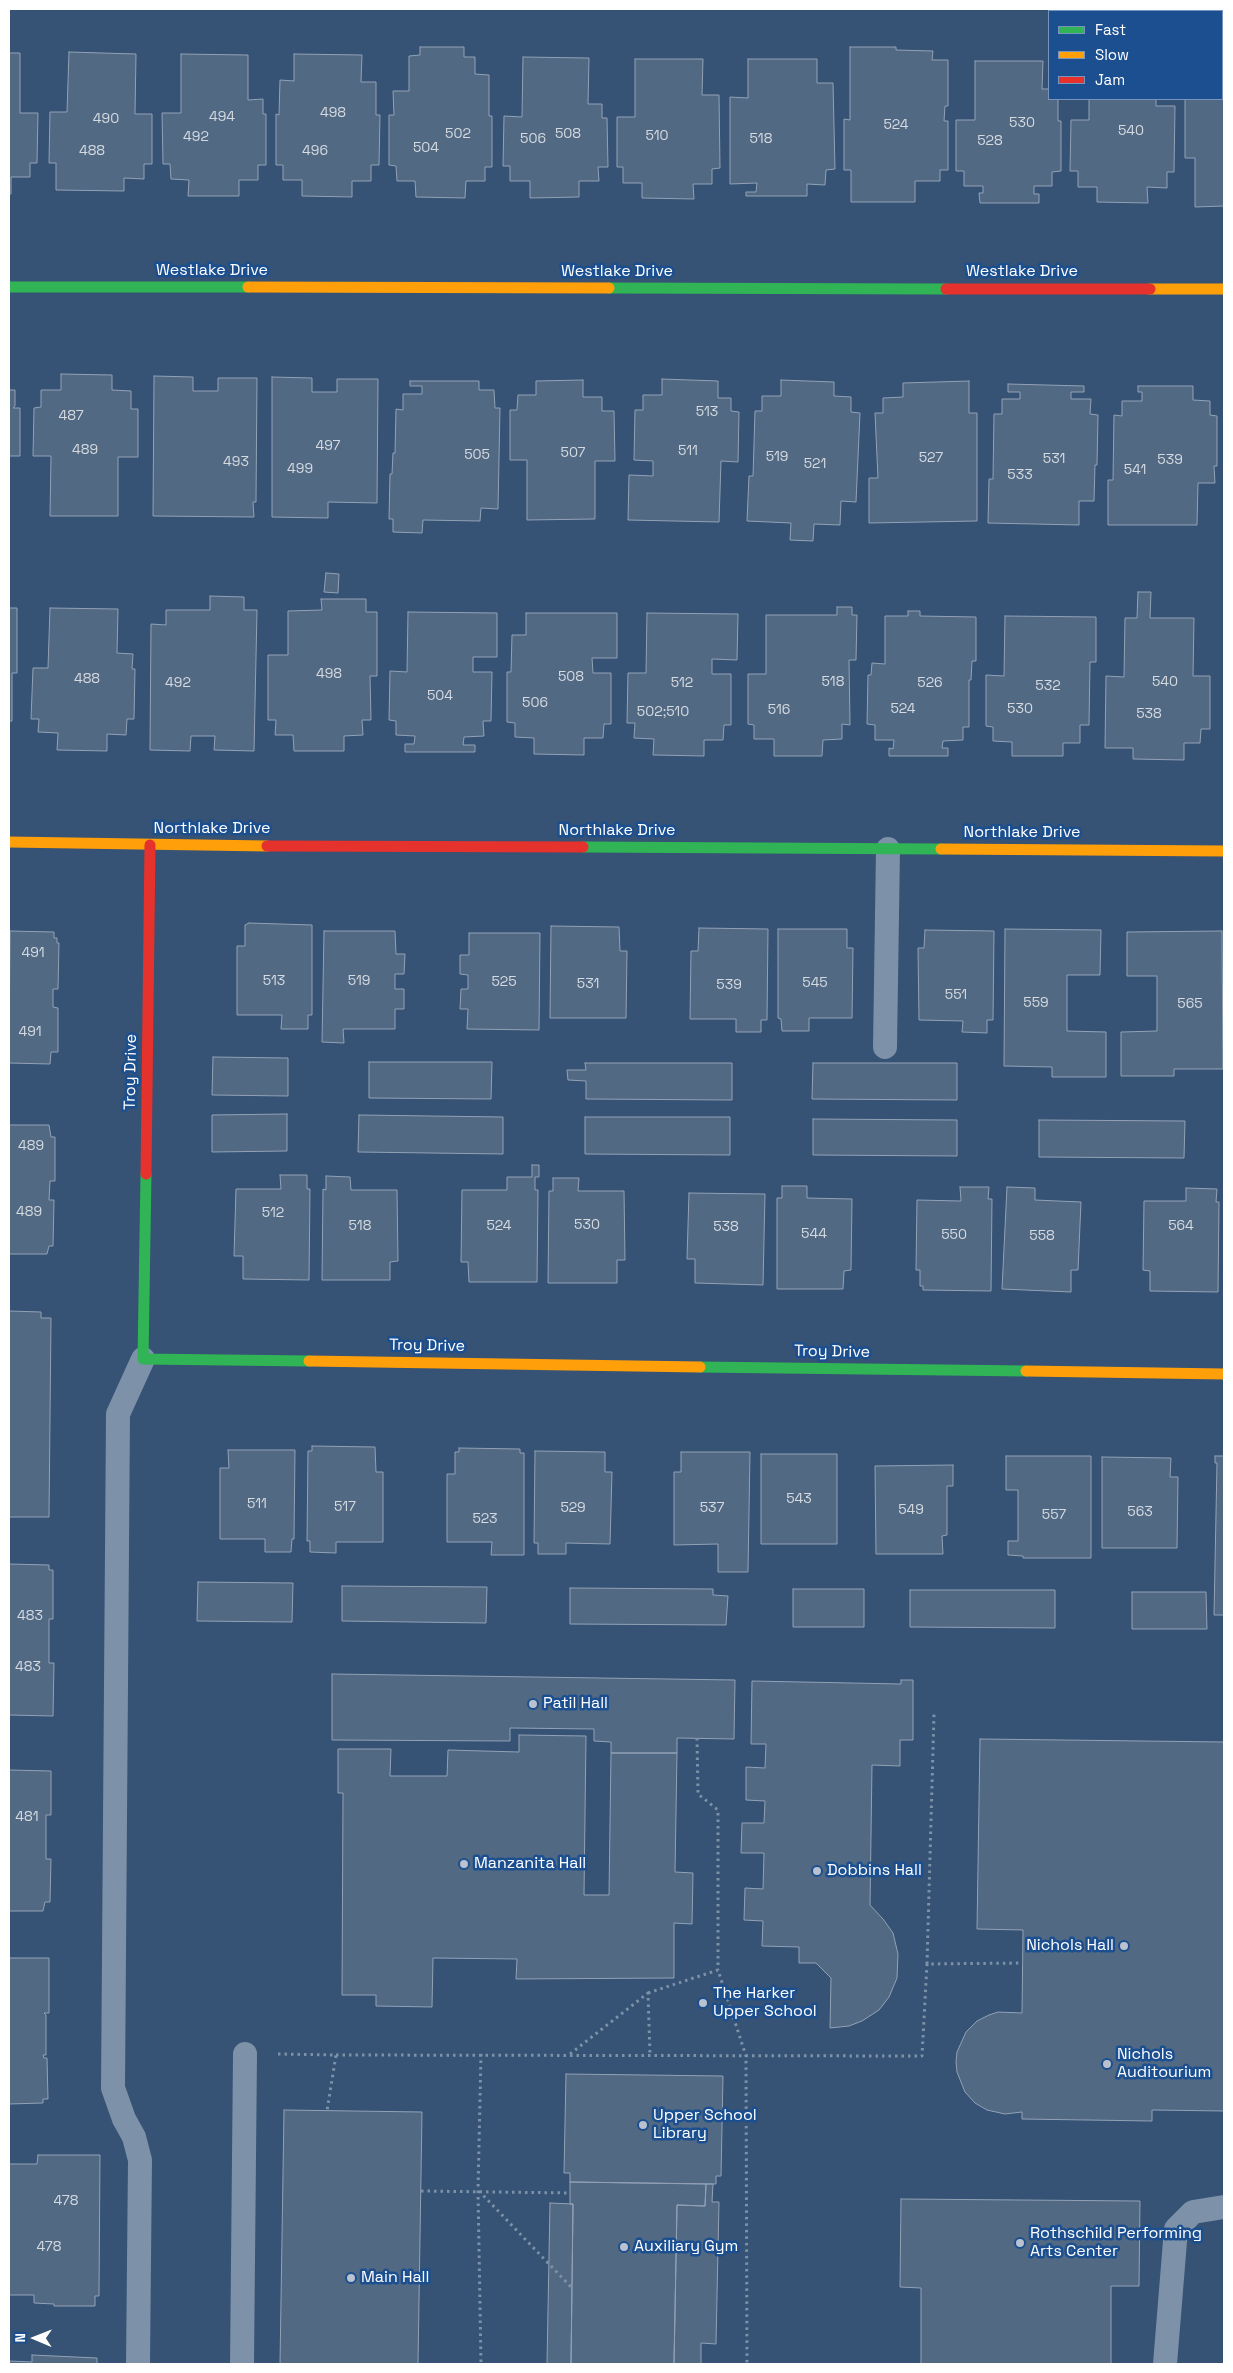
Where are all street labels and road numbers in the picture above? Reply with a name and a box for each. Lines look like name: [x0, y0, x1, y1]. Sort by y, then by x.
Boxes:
street label: Westlake Drive: [156, 261, 268, 281]
street label: Westlake Drive: [561, 262, 673, 282]
street label: Westlake Drive: [966, 262, 1078, 282]
street label: Northlake Drive: [154, 819, 270, 839]
street label: Northlake Drive: [559, 821, 675, 841]
street label: Northlake Drive: [964, 823, 1080, 843]
street label: Troy Drive: [121, 1034, 141, 1110]
street label: Troy Drive: [389, 1336, 465, 1356]
street label: Troy Drive: [794, 1342, 870, 1362]

